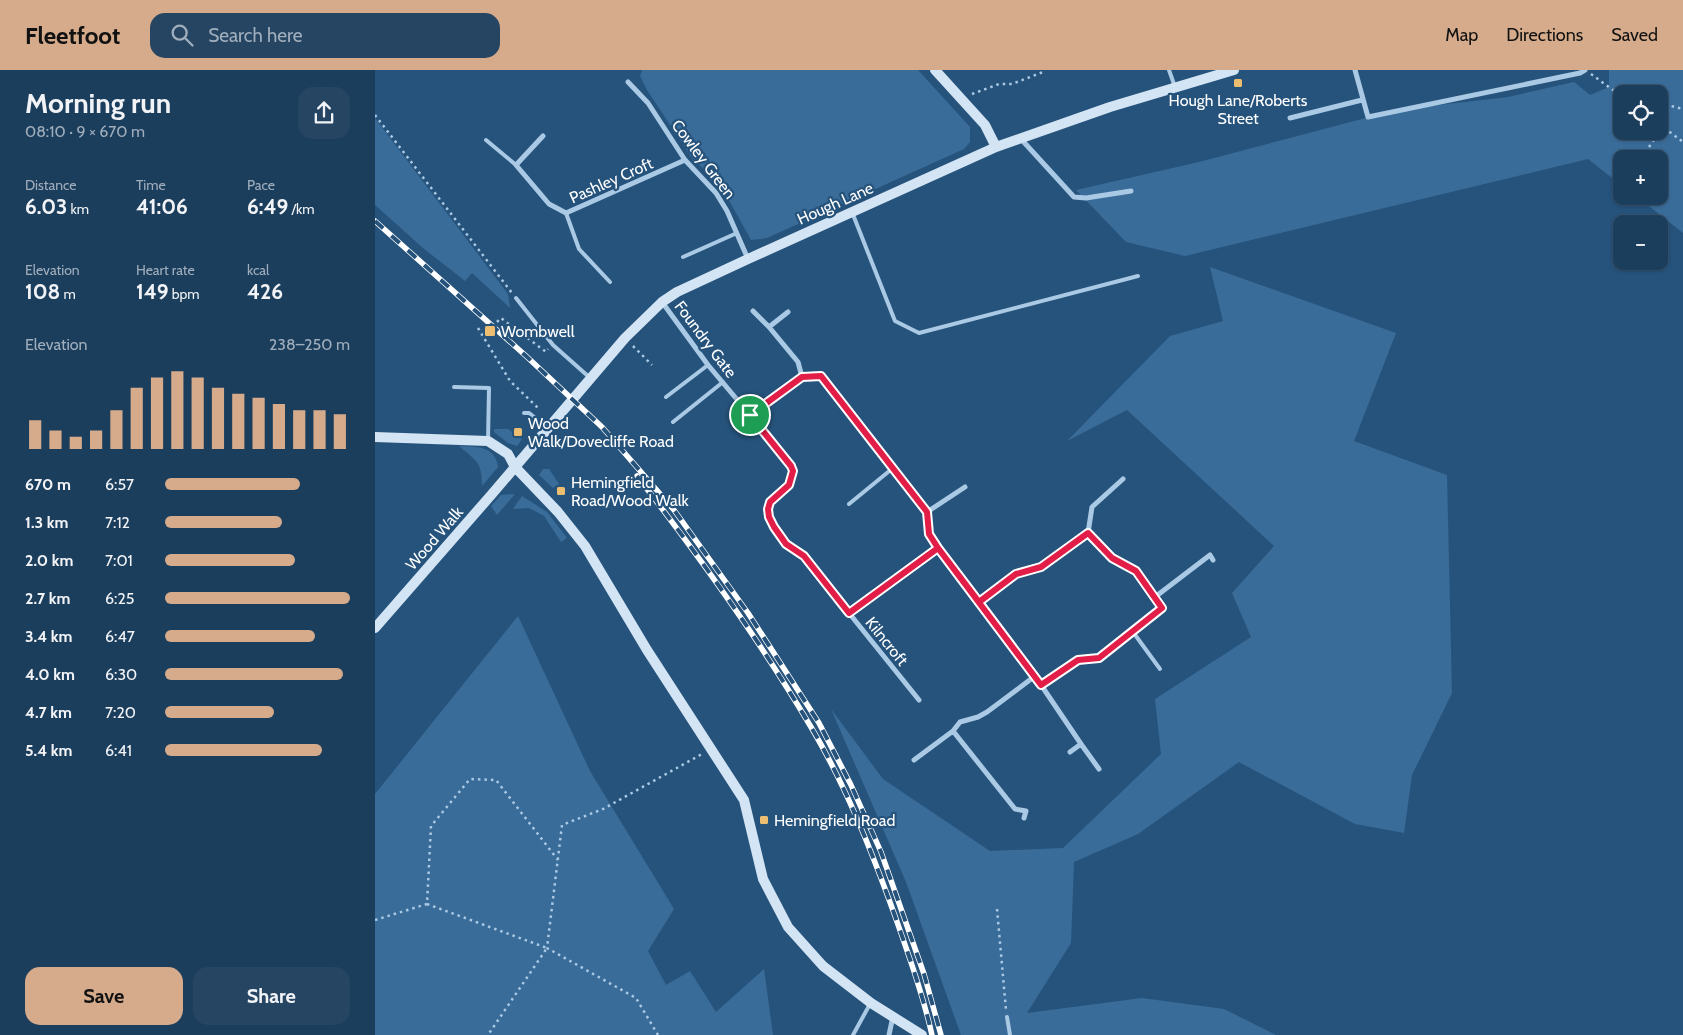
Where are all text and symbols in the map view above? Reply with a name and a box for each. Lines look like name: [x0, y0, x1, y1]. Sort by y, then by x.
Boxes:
search box: [150, 13, 500, 58]
text: Fleetfoot: [25, 21, 120, 50]
icon: search: [168, 21, 196, 49]
text: Search here: [208, 24, 303, 47]
text: Map: [1445, 24, 1478, 46]
text: Directions: [1506, 24, 1583, 46]
text: Saved: [1611, 24, 1658, 46]
marker: Hough Lane/Roberts Street: [1232, 77, 1244, 89]
map controls: [1613, 85, 1668, 270]
button: locate: [1613, 85, 1668, 140]
text: Morning run: [25, 86, 171, 120]
button: share: [298, 87, 350, 139]
place label: Hough Lane/Roberts Street: [1169, 91, 1308, 128]
street label: Cowley Green: [668, 116, 740, 203]
text: 08:10 · 9 × 670 m: [25, 122, 145, 141]
button: +: [1613, 150, 1668, 205]
street label: Pashley Croft: [567, 153, 656, 207]
text: Distance: [25, 176, 77, 194]
text: Time: [136, 176, 166, 194]
text: Pace: [247, 176, 275, 194]
street label: Hough Lane: [794, 178, 876, 229]
text: 6.03: [25, 194, 67, 219]
text: 41:06: [136, 194, 188, 219]
text: 6:49: [247, 194, 288, 219]
text: km: [67, 200, 89, 218]
text: /km: [288, 200, 315, 218]
button: −: [1613, 215, 1668, 270]
text: Elevation: [25, 261, 80, 279]
text: Heart rate: [136, 261, 195, 279]
text: kcal: [247, 261, 269, 279]
text: 108: [25, 279, 60, 304]
text: 149: [136, 279, 169, 304]
text: 426: [247, 279, 283, 304]
text: m: [60, 285, 76, 303]
text: bpm: [169, 285, 200, 303]
street label: Foundry Gate: [671, 297, 741, 381]
place label: Wombwell: [501, 322, 575, 341]
marker: Wombwell: [483, 324, 497, 338]
text: Elevation: [25, 335, 88, 354]
text: 238–250 m: [269, 335, 350, 354]
pin: [729, 394, 771, 436]
icon: arrive: [736, 401, 764, 429]
place label: Wood Walk/Dovecliffe Road: [528, 414, 674, 451]
marker: Wood Walk/Dovecliffe Road: [512, 426, 524, 438]
place label: Hemingfield Road/Wood Walk: [571, 473, 689, 510]
text: 670 m: [25, 475, 71, 494]
text: 6:57: [105, 475, 134, 494]
marker: Hemingfield Road/Wood Walk: [555, 485, 567, 497]
street label: Wood Walk: [402, 502, 468, 574]
text: 1.3 km: [25, 513, 68, 532]
text: 7:12: [105, 513, 130, 532]
text: 2.0 km: [25, 551, 73, 570]
text: 7:01: [105, 551, 133, 570]
text: 2.7 km: [25, 589, 70, 608]
text: 6:25: [105, 589, 134, 608]
street label: Kilncroft: [861, 613, 912, 670]
text: 3.4 km: [25, 627, 72, 646]
text: 6:47: [105, 627, 135, 646]
text: 4.0 km: [25, 665, 75, 684]
text: 6:30: [105, 665, 137, 684]
text: 4.7 km: [25, 703, 72, 722]
text: 7:20: [105, 703, 136, 722]
text: 5.4 km: [25, 741, 72, 760]
text: 6:41: [105, 741, 132, 760]
place label: Hemingfield Road: [774, 811, 895, 830]
marker: Hemingfield Road: [758, 814, 770, 826]
button: Save: [25, 967, 183, 1025]
button: Share: [193, 967, 350, 1025]

